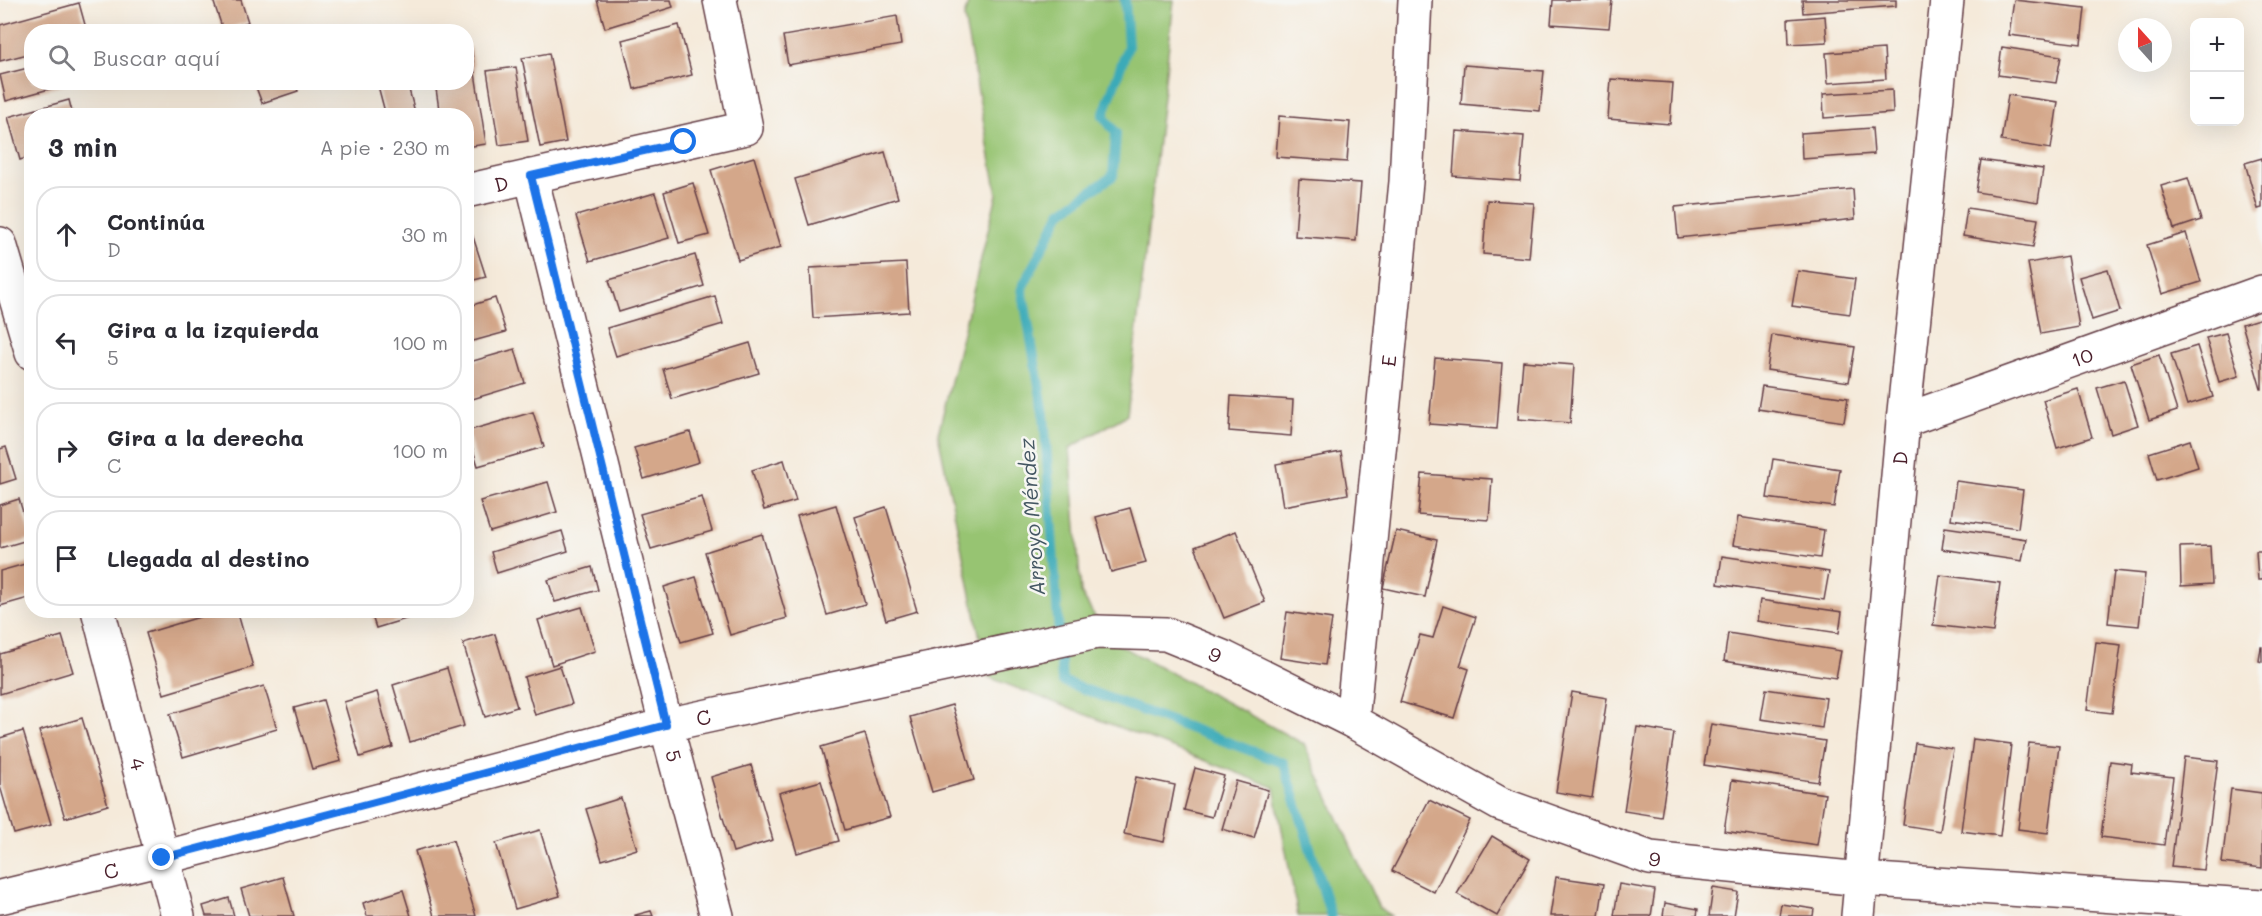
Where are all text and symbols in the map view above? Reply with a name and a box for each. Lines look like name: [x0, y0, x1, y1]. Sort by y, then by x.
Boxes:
north arrow: [2118, 18, 2172, 72]
map controls: [2190, 18, 2244, 126]
button: +: [2190, 18, 2244, 72]
search box: [24, 24, 474, 90]
icon: search: [45, 41, 78, 74]
text: Buscar aquí: [93, 43, 221, 72]
button: −: [2190, 72, 2244, 126]
route start: [670, 128, 696, 154]
text: 3 min: [48, 130, 117, 164]
text: A pie · 230 m: [320, 134, 450, 160]
street label: D: [492, 169, 511, 197]
text: Continúa: [107, 207, 205, 236]
icon: ahead: [50, 218, 83, 251]
text: 30 m: [402, 221, 448, 247]
text: D: [107, 236, 121, 262]
text: Gira a la izquierda: [107, 315, 319, 344]
icon: left: [50, 326, 83, 359]
text: 100 m: [392, 329, 448, 355]
street label: 10: [2067, 341, 2096, 373]
text: 5: [107, 344, 119, 370]
street label: E: [1375, 354, 1402, 368]
text: Gira a la derecha: [107, 423, 304, 452]
icon: right: [50, 434, 83, 467]
text: 100 m: [392, 437, 448, 463]
water label: Arroyo Méndez: [1012, 437, 1050, 597]
street label: D: [1886, 450, 1913, 466]
text: C: [107, 452, 121, 478]
icon: arrive: [50, 542, 83, 575]
text: Llegada al destino: [107, 544, 309, 573]
street label: 9: [1205, 640, 1226, 668]
street label: C: [694, 703, 713, 731]
street label: 5: [660, 747, 688, 765]
street label: 4: [124, 755, 152, 773]
route end: [148, 844, 174, 870]
street label: 9: [1647, 845, 1662, 872]
street label: C: [101, 856, 121, 885]

